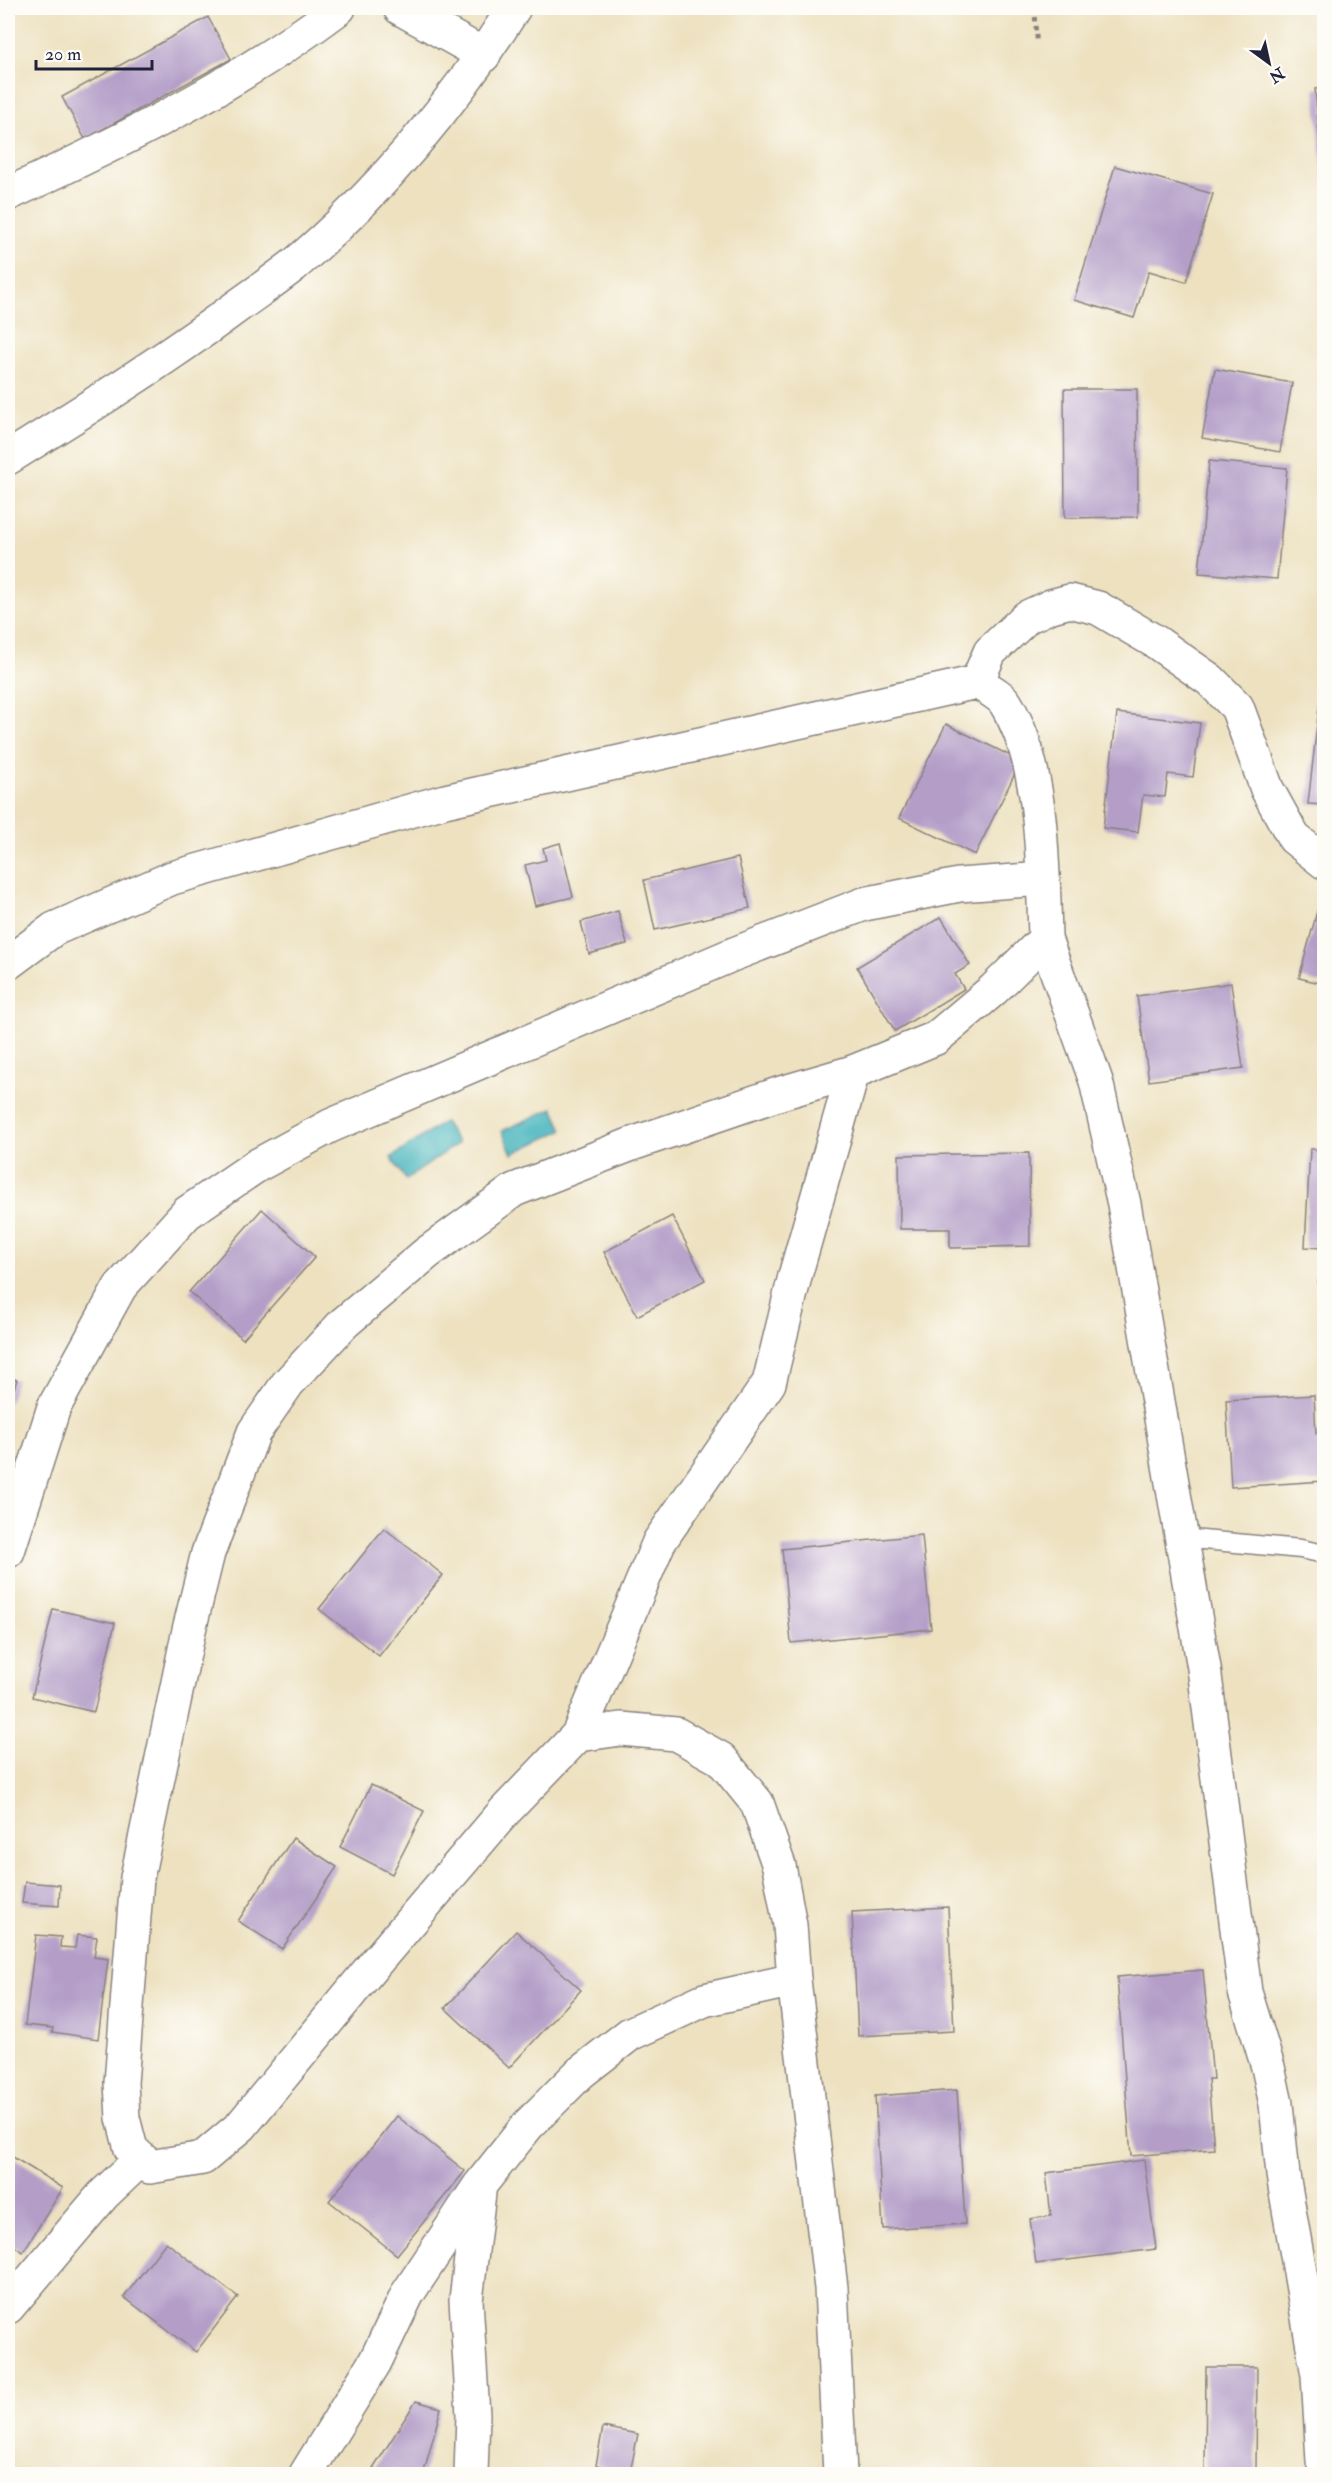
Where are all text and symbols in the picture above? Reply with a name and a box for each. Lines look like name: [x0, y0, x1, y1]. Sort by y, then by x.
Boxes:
scale bar: [36, 33, 152, 71]
north arrow: [1239, 33, 1299, 93]
text: 20 m: [45, 43, 81, 66]
text: N: [1265, 62, 1289, 87]

